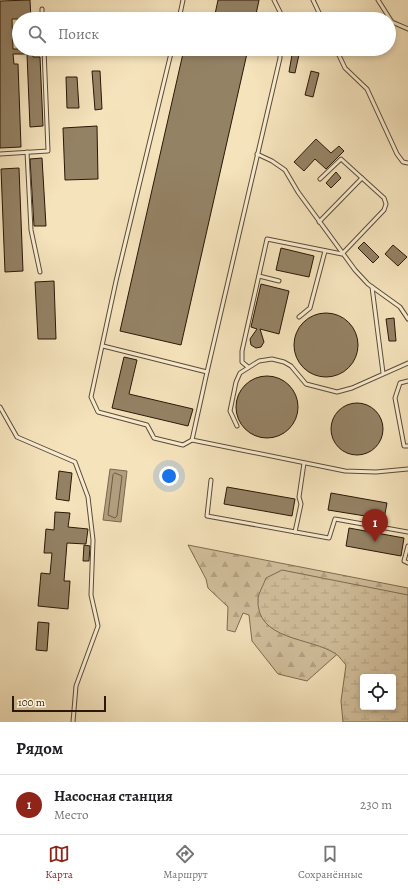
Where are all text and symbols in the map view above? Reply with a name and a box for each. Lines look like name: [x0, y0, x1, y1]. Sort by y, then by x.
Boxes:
search box: [12, 12, 396, 56]
icon: search: [26, 23, 48, 45]
text: Поиск: [58, 24, 99, 44]
your location: [159, 466, 179, 486]
pin: 1: [362, 509, 388, 542]
map controls: [360, 674, 396, 710]
button: locate: [360, 674, 396, 710]
scale bar: [12, 694, 106, 713]
text: 100 m: [18, 695, 45, 710]
text: Рядом: [16, 737, 63, 760]
text: Насосная станция: [54, 786, 173, 806]
text: 1: [27, 796, 31, 813]
text: 230 m: [360, 796, 392, 813]
text: Место: [54, 806, 89, 823]
tab: Карта: [45, 843, 73, 882]
tab: Маршрут: [163, 843, 208, 882]
tab: Сохранённые: [298, 843, 363, 882]

